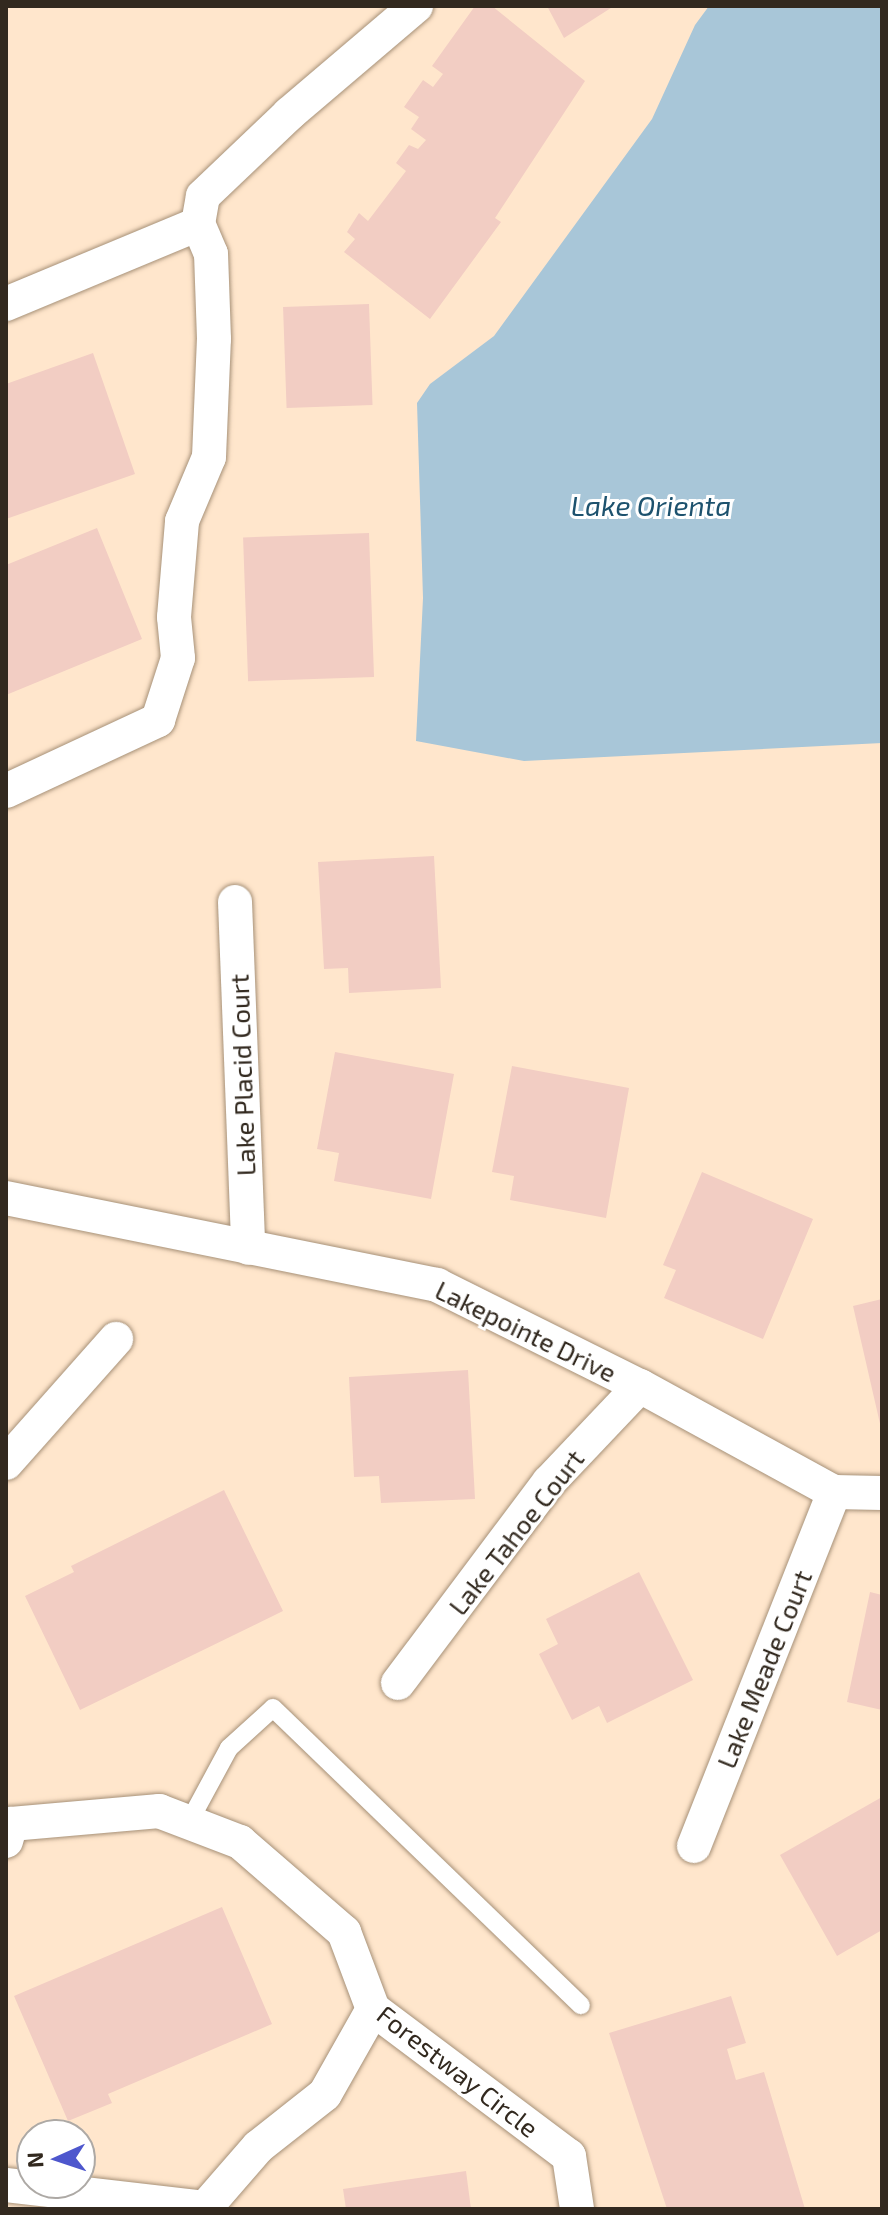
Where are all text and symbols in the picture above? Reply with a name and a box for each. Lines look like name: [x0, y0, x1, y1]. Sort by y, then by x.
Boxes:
water label: Lake Orienta: [571, 488, 731, 522]
street label: Lake Placid Court: [223, 973, 261, 1177]
street label: Lakepointe Drive: [431, 1274, 621, 1388]
street label: Lake Tahoe Court: [442, 1443, 590, 1621]
street label: Lake Meade Court: [710, 1565, 818, 1773]
street label: Forestway Circle: [371, 1998, 545, 2144]
north arrow: [16, 2119, 96, 2199]
text: N: [21, 2152, 47, 2169]

